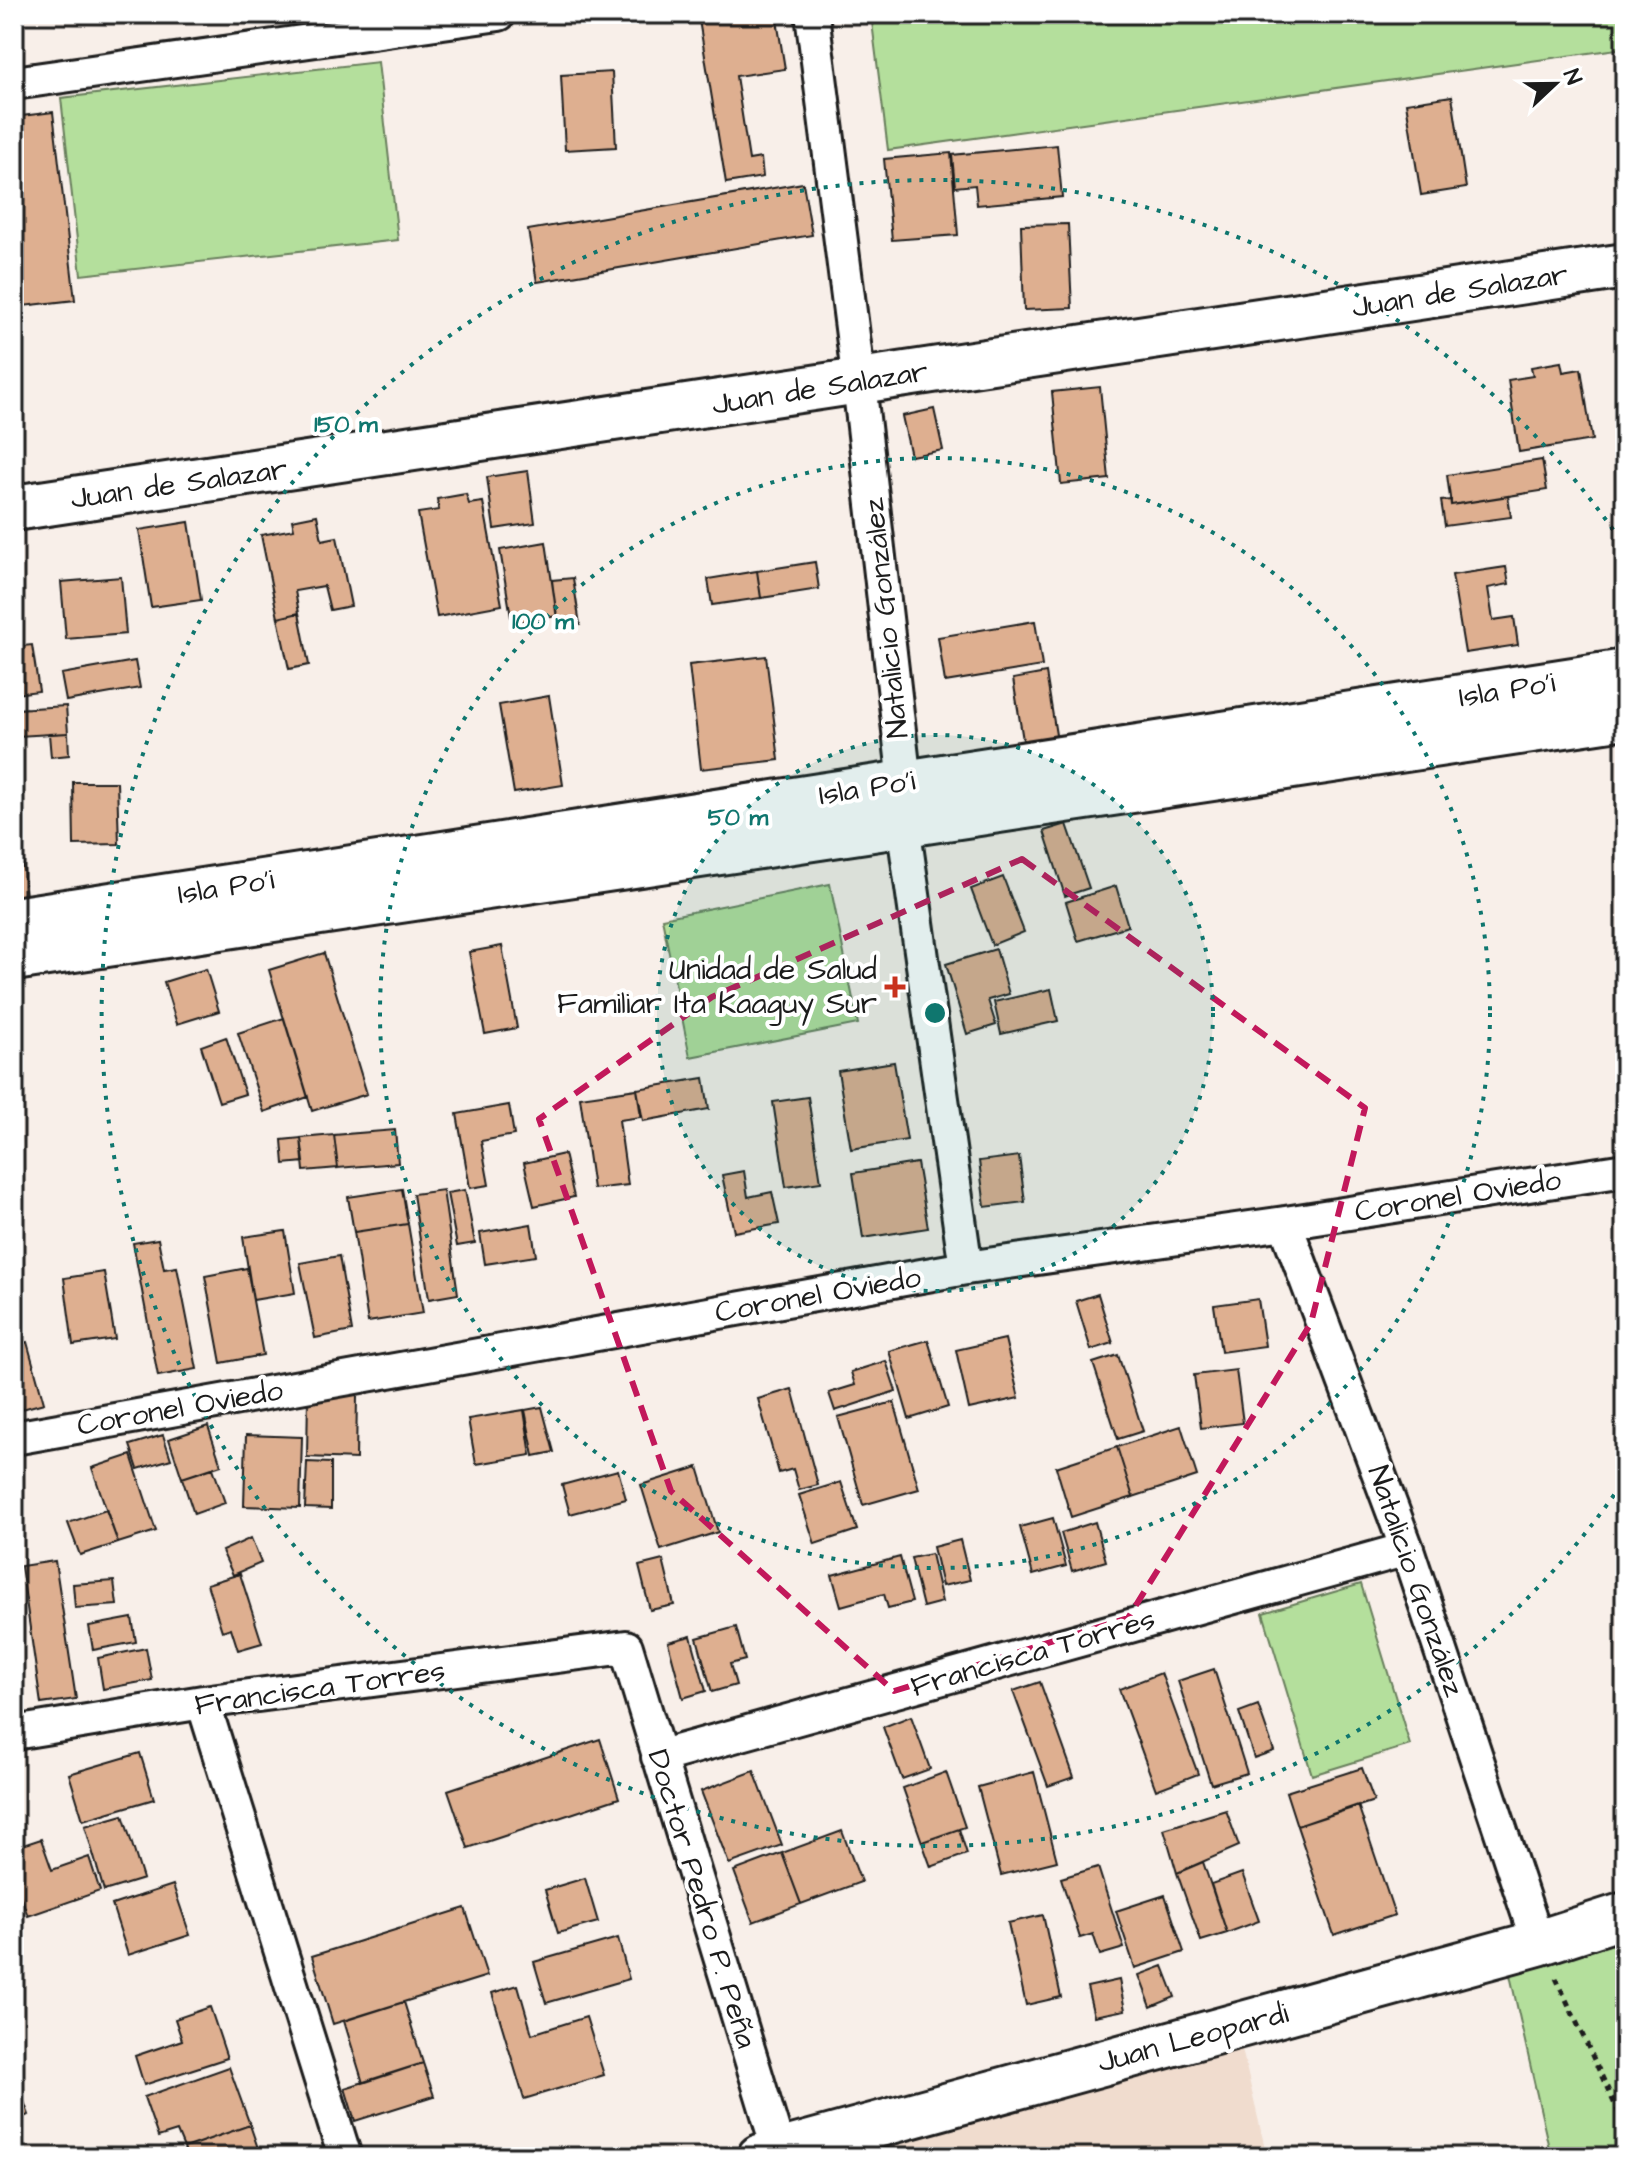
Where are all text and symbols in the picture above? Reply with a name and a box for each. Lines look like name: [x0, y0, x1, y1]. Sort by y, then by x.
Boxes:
north arrow: [1515, 44, 1595, 124]
text: N: [1555, 65, 1589, 89]
street label: Juan de Salazar: [1349, 253, 1571, 329]
street label: Juan de Salazar: [709, 350, 931, 426]
text: 150 m: [314, 408, 378, 442]
street label: Juan de Salazar: [68, 448, 290, 520]
street label: Natalicio González: [852, 495, 920, 740]
text: 100 m: [512, 605, 574, 639]
street label: Isla Po'i: [1456, 662, 1559, 718]
street label: Isla Po'i: [816, 760, 919, 816]
text: 50 m: [708, 801, 769, 835]
street label: Isla Po'i: [175, 859, 278, 915]
place label: Unidad de Salud Familiar Ita Kaaguy Sur: [557, 949, 877, 1026]
marker: Unidad de Salud Familiar Ita Kaaguy Sur: [884, 976, 906, 998]
centre of rings: [921, 999, 949, 1027]
street label: Coronel Oviedo: [1352, 1159, 1564, 1233]
street label: Coronel Oviedo: [712, 1256, 924, 1334]
street label: Coronel Oviedo: [74, 1369, 286, 1447]
street label: Natalicio González: [1357, 1460, 1475, 1702]
street label: Francisca Torres: [906, 1598, 1160, 1708]
street label: Francisca Torres: [192, 1650, 448, 1726]
street label: Doctor Pedro P. Peña: [637, 1745, 767, 2053]
street label: Juan Leopardi: [1093, 1992, 1293, 2084]

